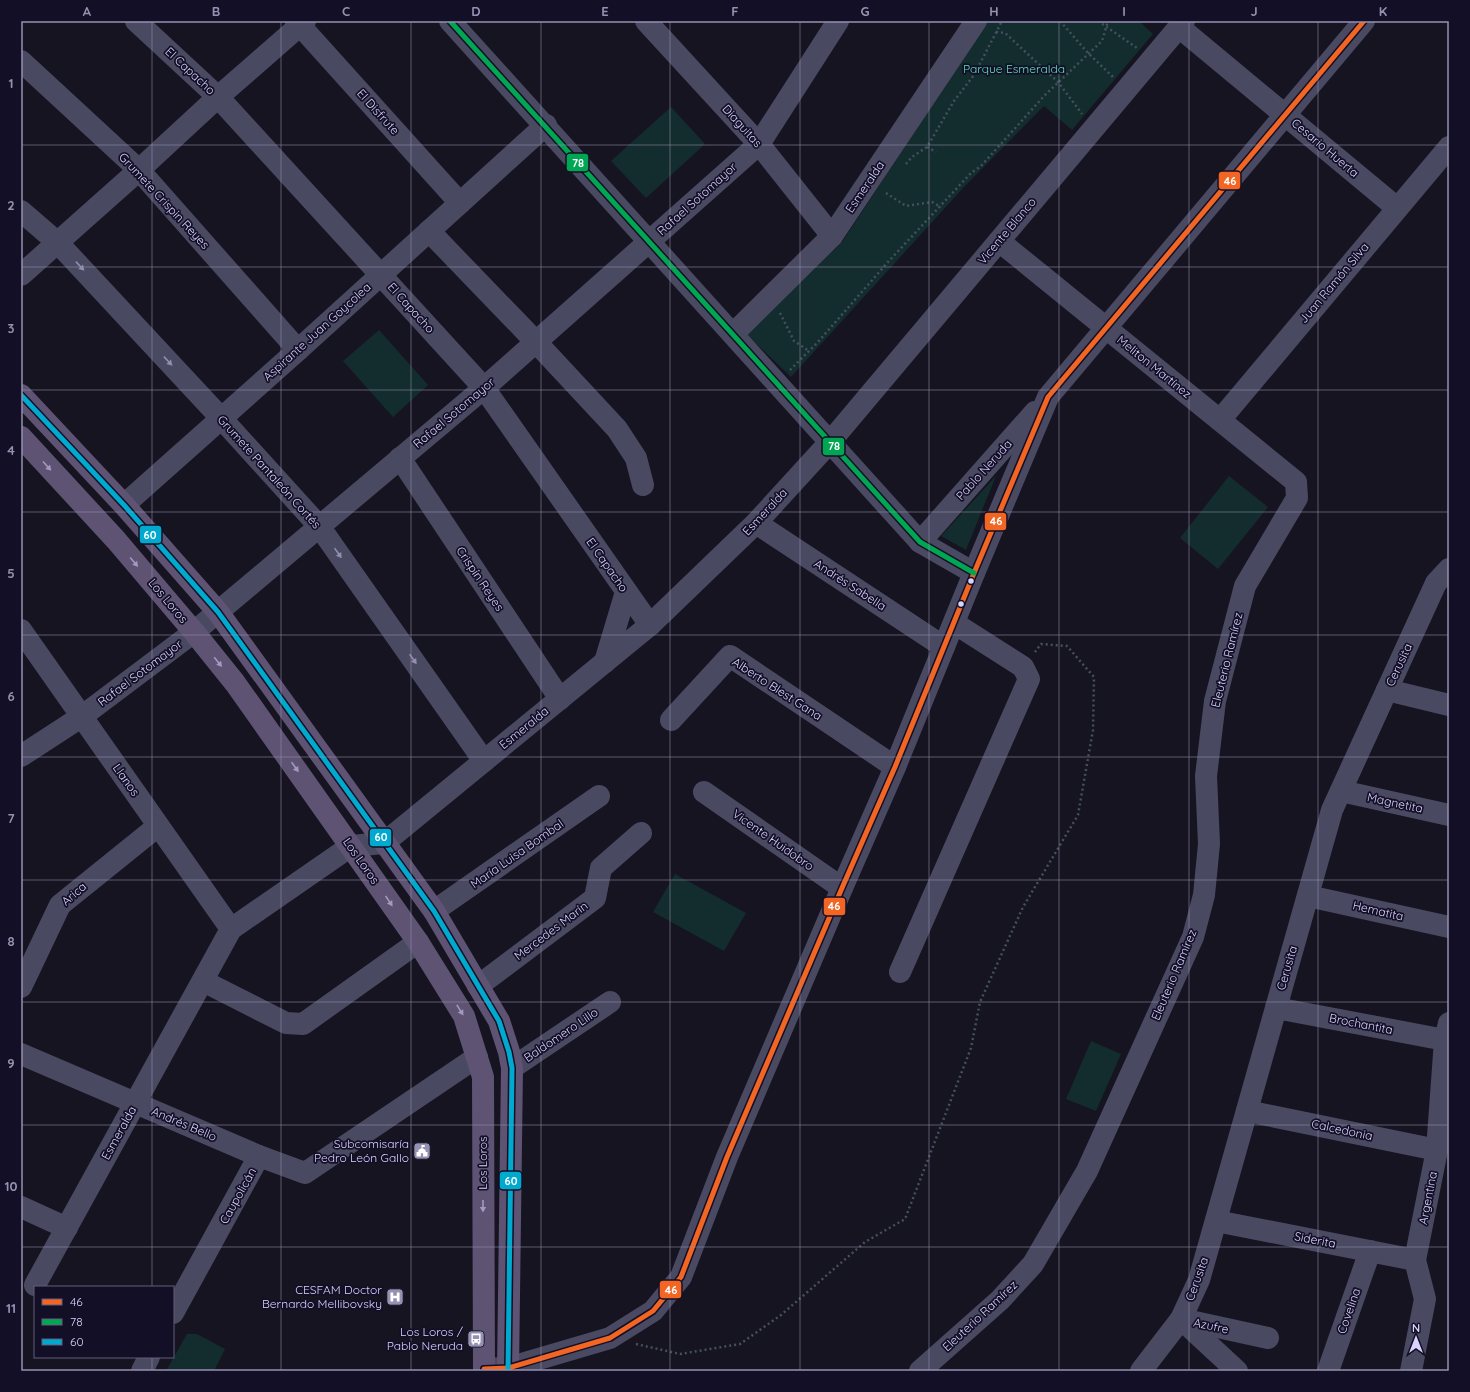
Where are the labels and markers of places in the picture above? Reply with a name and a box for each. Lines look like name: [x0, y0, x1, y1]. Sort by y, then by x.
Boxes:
unlabelled marker: [966, 576, 976, 586]
unlabelled marker: [956, 599, 966, 609]
place label: Subcomisaría Pedro León Gallo: [314, 1136, 409, 1165]
public building icon: Subcomisaría Pedro León Gallo: [412, 1141, 432, 1161]
place label: CESFAM Doctor Bernardo Mellibovsky: [262, 1282, 382, 1311]
hospital icon: CESFAM Doctor Bernardo Mellibovsky: [385, 1287, 405, 1307]
place label: Los Loros / Pablo Neruda: [387, 1324, 464, 1353]
bus stop icon: Los Loros / Pablo Neruda: [466, 1329, 486, 1349]

